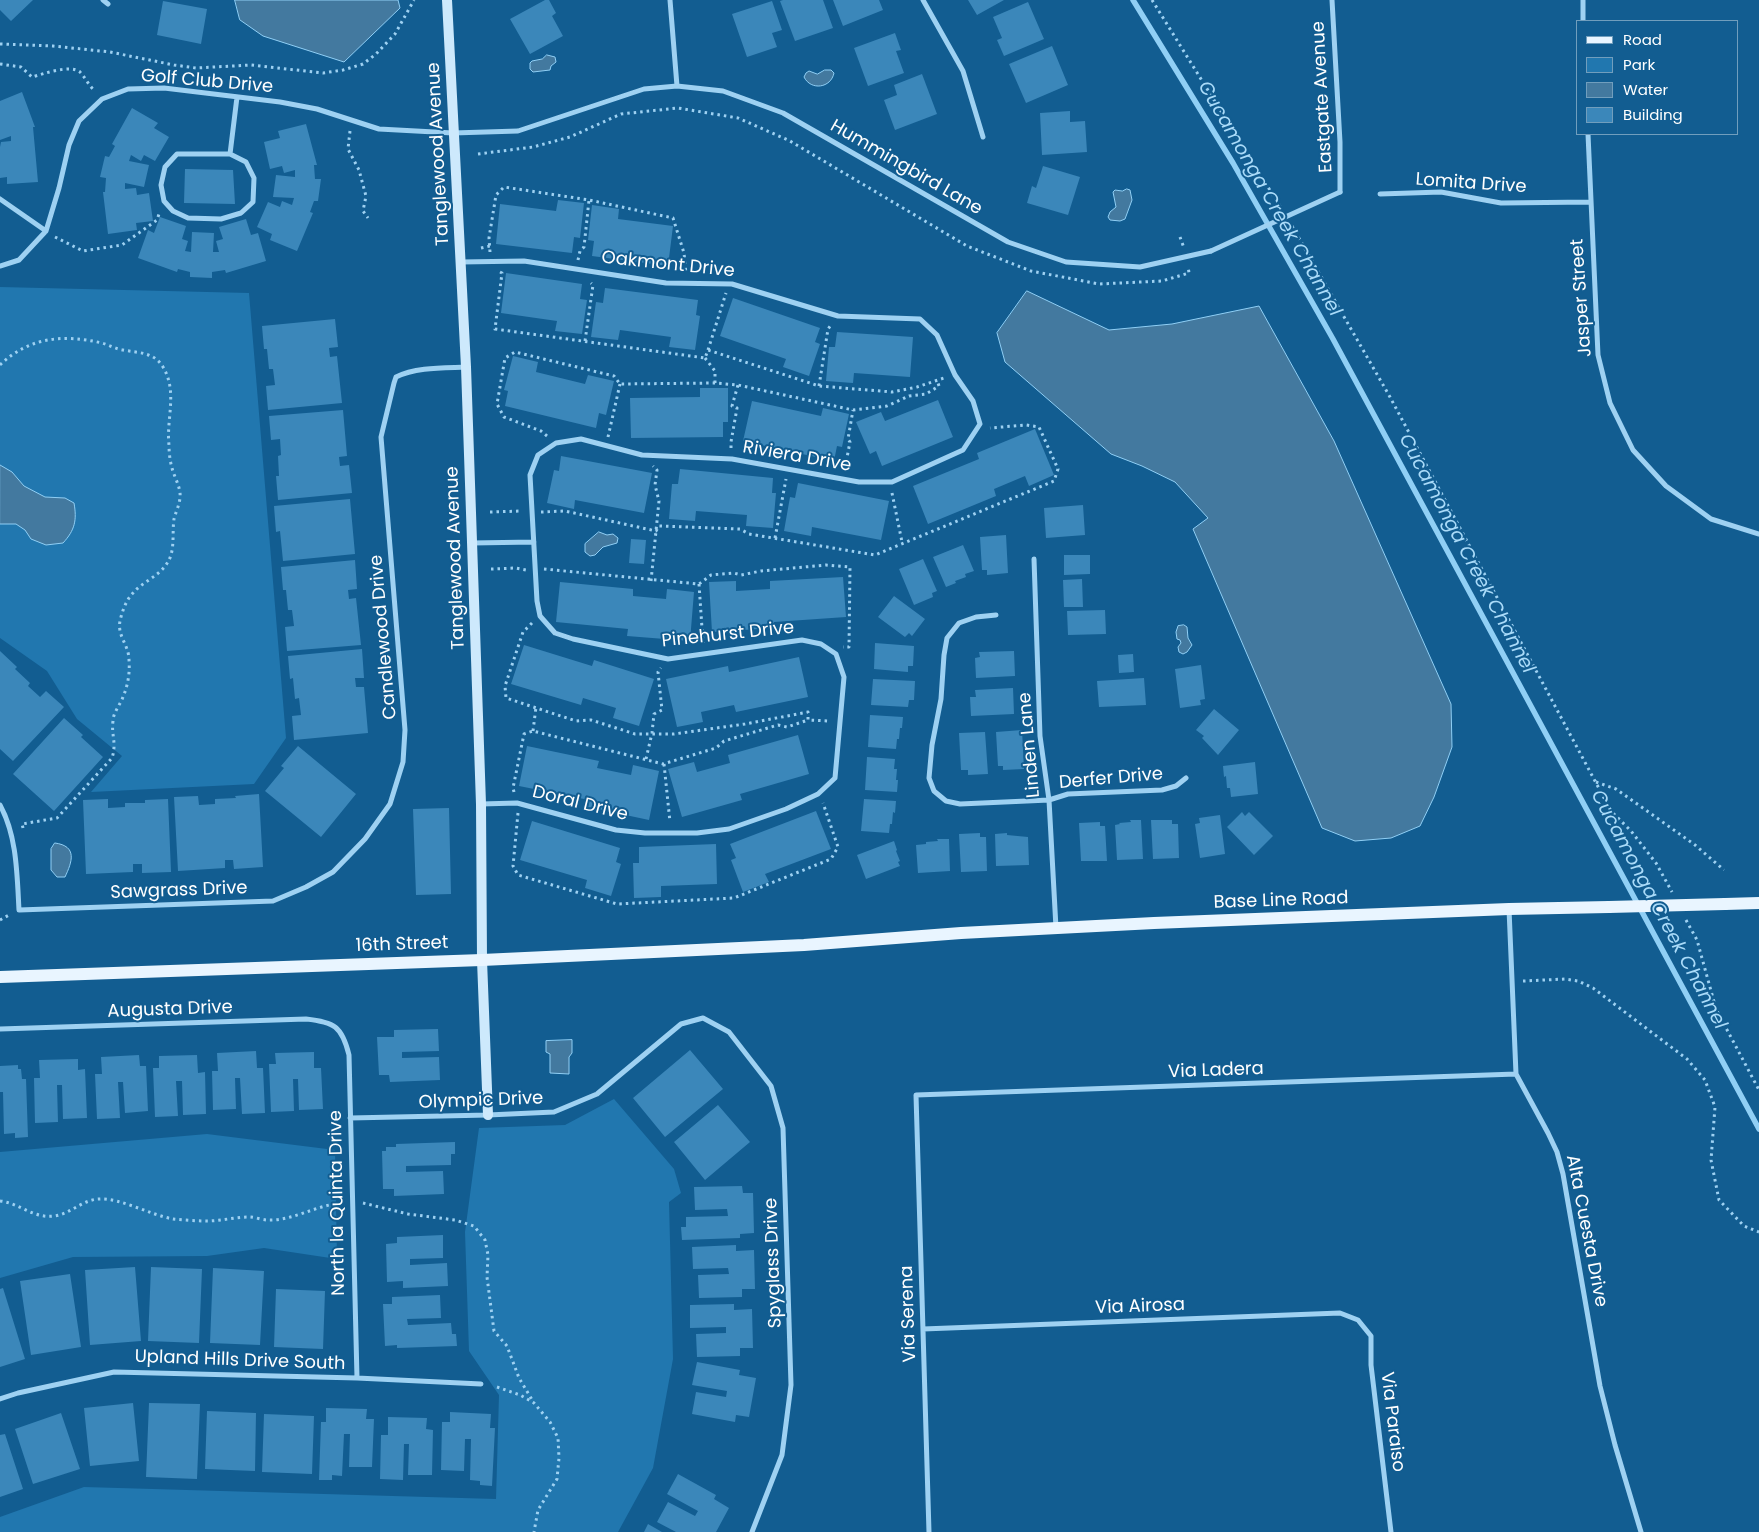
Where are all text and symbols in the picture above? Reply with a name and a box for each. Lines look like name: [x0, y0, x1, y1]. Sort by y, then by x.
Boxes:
legend: [1576, 20, 1739, 135]
street label: Eastgate Avenue: [1308, 21, 1338, 173]
text: Road: [1623, 29, 1662, 50]
text: Park: [1623, 54, 1655, 75]
street label: Tanglewood Avenue: [423, 62, 455, 246]
street label: Golf Club Drive: [140, 65, 274, 99]
water label: Cucamonga Creek Channel: [1192, 77, 1346, 321]
text: Water: [1623, 79, 1668, 100]
text: Building: [1623, 104, 1683, 125]
street label: Hummingbird Lane: [826, 116, 986, 220]
street label: Lomita Drive: [1415, 169, 1527, 199]
street label: Jasper Street: [1567, 238, 1597, 358]
street label: Oakmont Drive: [600, 247, 736, 283]
water label: Cucamonga Creek Channel: [1393, 430, 1539, 678]
street label: Riviera Drive: [741, 437, 853, 477]
street label: Tanglewood Avenue: [442, 466, 470, 650]
street label: Candlewood Drive: [366, 554, 402, 720]
street label: Pinehurst Drive: [661, 617, 795, 653]
street label: Linden Lane: [1015, 691, 1045, 799]
street label: Derfer Drive: [1058, 764, 1164, 794]
street label: Doral Drive: [530, 782, 630, 826]
water label: Cucamonga Creek Channel: [1585, 786, 1731, 1034]
street label: Sawgrass Drive: [110, 878, 248, 904]
street label: Base Line Road: [1213, 888, 1349, 914]
street label: 16th Street: [355, 933, 449, 957]
street label: Augusta Drive: [107, 997, 233, 1023]
street label: Via Ladera: [1168, 1059, 1264, 1083]
street label: Olympic Drive: [418, 1088, 544, 1114]
street label: North la Quinta Drive: [326, 1110, 350, 1296]
street label: Alta Cuesta Drive: [1561, 1153, 1611, 1309]
street label: Spyglass Drive: [761, 1197, 787, 1329]
street label: Via Serena: [897, 1265, 921, 1363]
street label: Via Airosa: [1095, 1295, 1185, 1319]
street label: Upland Hills Drive South: [134, 1347, 346, 1375]
street label: Via Paraiso: [1375, 1371, 1409, 1473]

